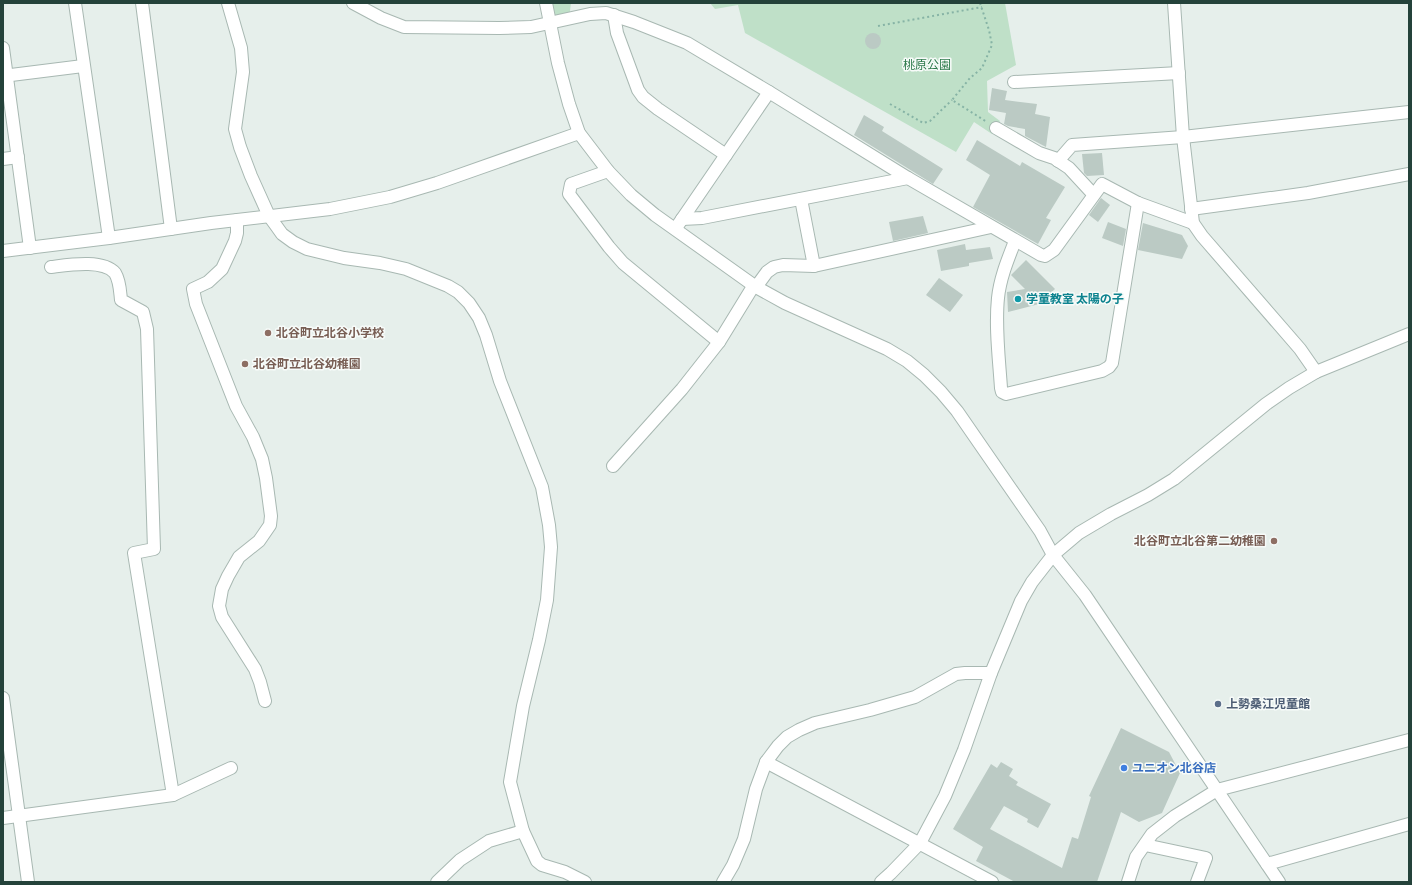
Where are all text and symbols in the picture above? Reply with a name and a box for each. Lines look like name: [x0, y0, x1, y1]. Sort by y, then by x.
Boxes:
park label: 桃原公園: [903, 58, 951, 73]
place label: 学童教室 太陽の子: [1026, 292, 1124, 307]
marker: 学童教室 太陽の子: [1013, 294, 1023, 304]
place label: 北谷町立北谷小学校: [276, 326, 384, 341]
marker: 北谷町立北谷小学校: [263, 328, 273, 338]
place label: 北谷町立北谷幼稚園: [253, 357, 361, 372]
marker: 北谷町立北谷幼稚園: [240, 359, 250, 369]
place label: 北谷町立北谷第二幼稚園: [1134, 534, 1266, 549]
marker: 北谷町立北谷第二幼稚園: [1269, 536, 1279, 546]
place label: 上勢桑江児童館: [1226, 697, 1310, 712]
marker: 上勢桑江児童館: [1213, 699, 1223, 709]
place label: ユニオン北谷店: [1132, 761, 1216, 776]
marker: ユニオン北谷店: [1119, 763, 1129, 773]

